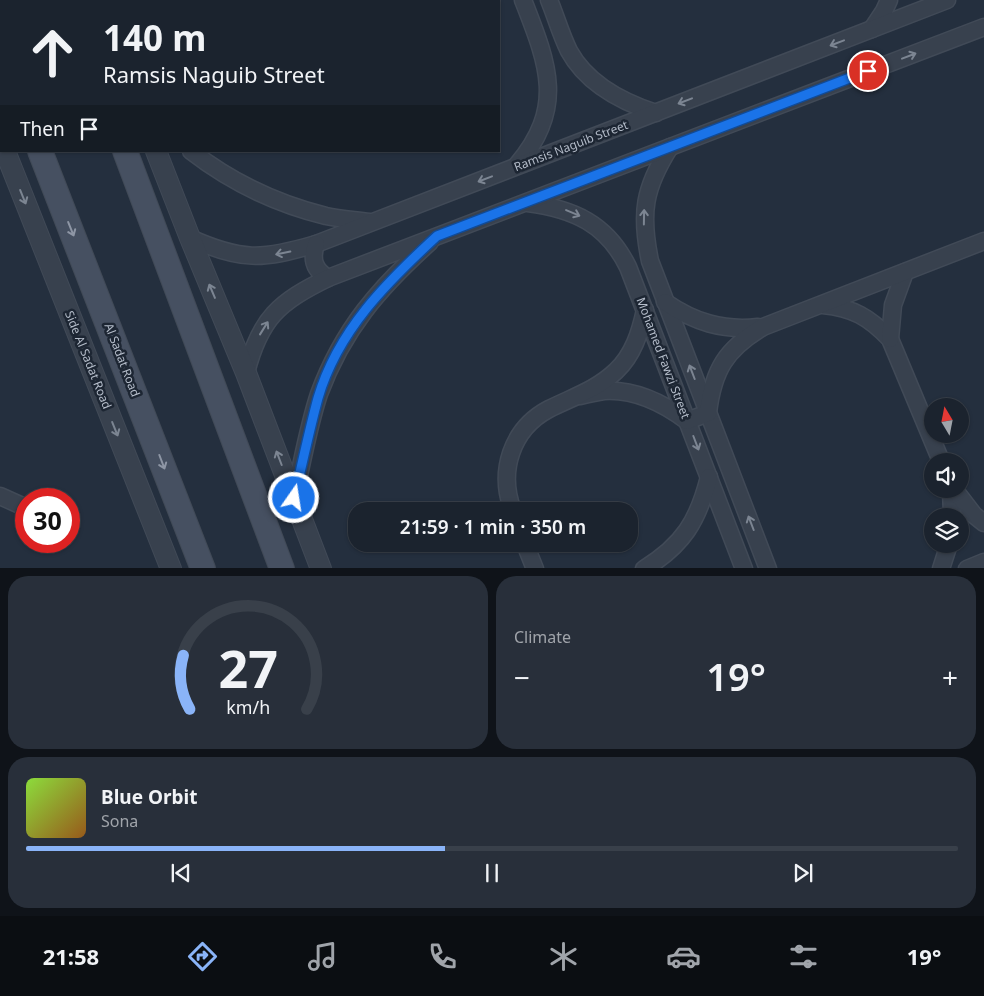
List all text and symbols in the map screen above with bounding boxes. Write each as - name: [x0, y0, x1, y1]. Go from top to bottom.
- text: 140 m: [103, 14, 206, 61]
- icon: ahead: [20, 20, 85, 85]
- one-way arrow: [830, 39, 845, 48]
- pin: [847, 50, 889, 92]
- one-way arrow: [901, 51, 916, 60]
- icon: arrive: [854, 57, 882, 85]
- text: Ramsis Naguib Street: [103, 59, 325, 89]
- one-way arrow: [678, 97, 693, 107]
- icon: arrive: [75, 115, 103, 143]
- text: Then: [20, 116, 65, 142]
- street label: Ramsis Naguib Street: [511, 116, 631, 175]
- one-way arrow: [477, 175, 493, 184]
- one-way arrow: [19, 188, 28, 204]
- one-way arrow: [565, 209, 580, 219]
- one-way arrow: [640, 210, 649, 226]
- one-way arrow: [67, 221, 76, 236]
- one-way arrow: [275, 249, 291, 258]
- one-way arrow: [206, 284, 216, 299]
- street label: Mohamed Fawzi Street: [632, 295, 695, 421]
- street label: Side Al Sadat Road: [61, 308, 116, 411]
- street label: Al Sadat Road: [101, 321, 144, 399]
- one-way arrow: [258, 321, 269, 335]
- one-way arrow: [687, 364, 696, 380]
- north arrow: [924, 398, 969, 442]
- map controls: [924, 398, 969, 553]
- one-way arrow: [111, 421, 121, 436]
- one-way arrow: [692, 435, 701, 450]
- one-way arrow: [274, 451, 283, 466]
- button: sound: [924, 453, 969, 498]
- one-way arrow: [158, 454, 167, 469]
- position arrow: [267, 471, 319, 523]
- speed limit sign: 30: [15, 488, 80, 553]
- button: layers: [924, 508, 969, 553]
- text: 21:59 · 1 min · 350 m: [400, 514, 586, 540]
- one-way arrow: [746, 516, 755, 531]
- text: Climate: [514, 626, 571, 648]
- text: 27: [218, 632, 278, 703]
- text: 19°: [706, 650, 766, 702]
- text: −: [514, 658, 530, 696]
- text: +: [942, 658, 958, 696]
- text: km/h: [226, 695, 270, 719]
- text: Blue Orbit: [101, 784, 197, 810]
- text: Sona: [101, 810, 138, 832]
- icon: previous: [167, 859, 195, 887]
- icon: pause: [478, 859, 506, 887]
- icon: next: [789, 859, 817, 887]
- icon: directions: [185, 939, 220, 974]
- icon: music: [305, 939, 340, 974]
- icon: phone: [425, 939, 460, 974]
- icon: climate: [546, 939, 581, 974]
- icon: car: [666, 939, 701, 974]
- icon: filters: [786, 939, 821, 974]
- text: 21:58: [43, 941, 99, 971]
- text: 19°: [907, 941, 941, 971]

